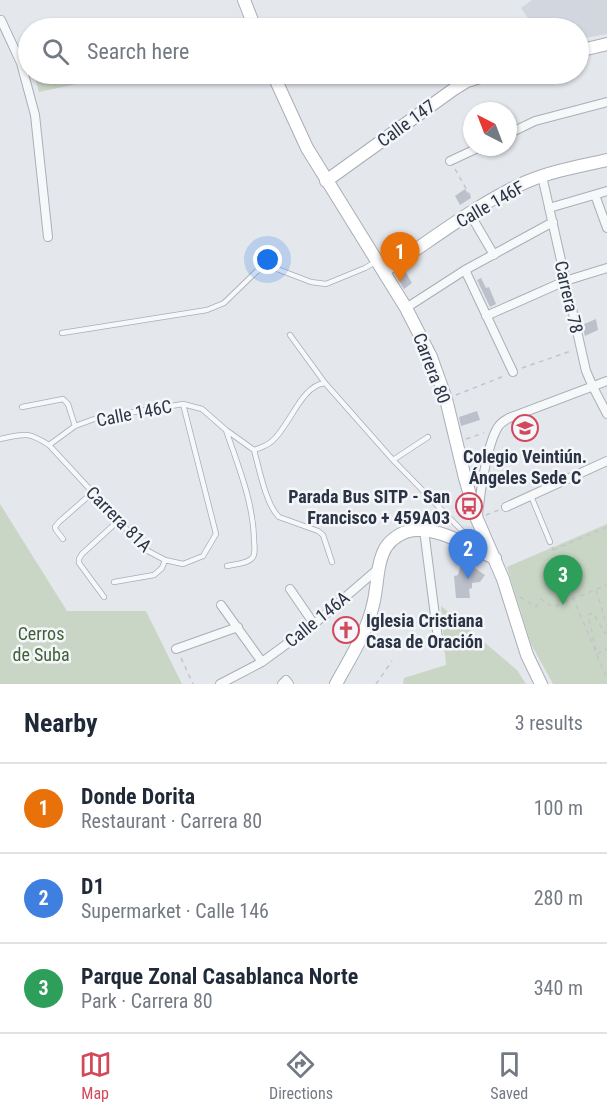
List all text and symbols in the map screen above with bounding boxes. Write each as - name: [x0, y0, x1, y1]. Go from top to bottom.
- search box: [18, 18, 589, 84]
- icon: search: [39, 35, 72, 68]
- text: Search here: [87, 39, 189, 64]
- street label: Calle 147: [373, 95, 439, 151]
- north arrow: [463, 102, 517, 156]
- street label: Calle 146F: [452, 176, 528, 232]
- pin: 1: [380, 232, 420, 282]
- your location: [253, 245, 282, 274]
- street label: Carrera 78: [550, 259, 588, 335]
- street label: Carrera 80: [409, 330, 455, 406]
- street label: Calle 146C: [94, 395, 174, 431]
- school or university icon: Colegio Veintiún. Ángeles Sede C: [510, 413, 540, 443]
- place label: Colegio Veintiún. Ángeles Sede C: [463, 446, 587, 488]
- street label: Carrera 81A: [82, 482, 157, 557]
- place label: Parada Bus SITP - San Francisco + 459A03: [288, 486, 450, 528]
- bus stop icon: Parada Bus SITP - San Francisco + 459A03: [454, 491, 484, 521]
- pin: 2: [448, 530, 488, 579]
- pin: 3: [544, 556, 582, 605]
- street label: Calle 146A: [281, 586, 354, 651]
- place label: Iglesia Cristiana Casa de Oración: [366, 610, 483, 652]
- church icon: Iglesia Cristiana Casa de Oración: [331, 615, 361, 645]
- park label: Cerros de Suba: [12, 623, 70, 665]
- text: Nearby: [24, 708, 98, 738]
- text: 3 results: [515, 711, 583, 735]
- text: Donde Dorita: [81, 784, 195, 809]
- text: 1: [38, 796, 49, 820]
- text: 100 m: [534, 796, 583, 820]
- text: Restaurant · Carrera 80: [81, 809, 262, 833]
- text: D1: [81, 874, 105, 899]
- text: 2: [38, 886, 49, 910]
- text: 280 m: [534, 886, 583, 910]
- text: Supermarket · Calle 146: [81, 899, 269, 923]
- text: Parque Zonal Casablanca Norte: [81, 964, 358, 989]
- text: 3: [38, 976, 49, 1000]
- text: 340 m: [534, 976, 583, 1000]
- text: Park · Carrera 80: [81, 989, 213, 1013]
- tab: Map: [79, 1048, 112, 1103]
- tab: Directions: [269, 1048, 333, 1103]
- tab: Saved: [490, 1048, 528, 1103]

